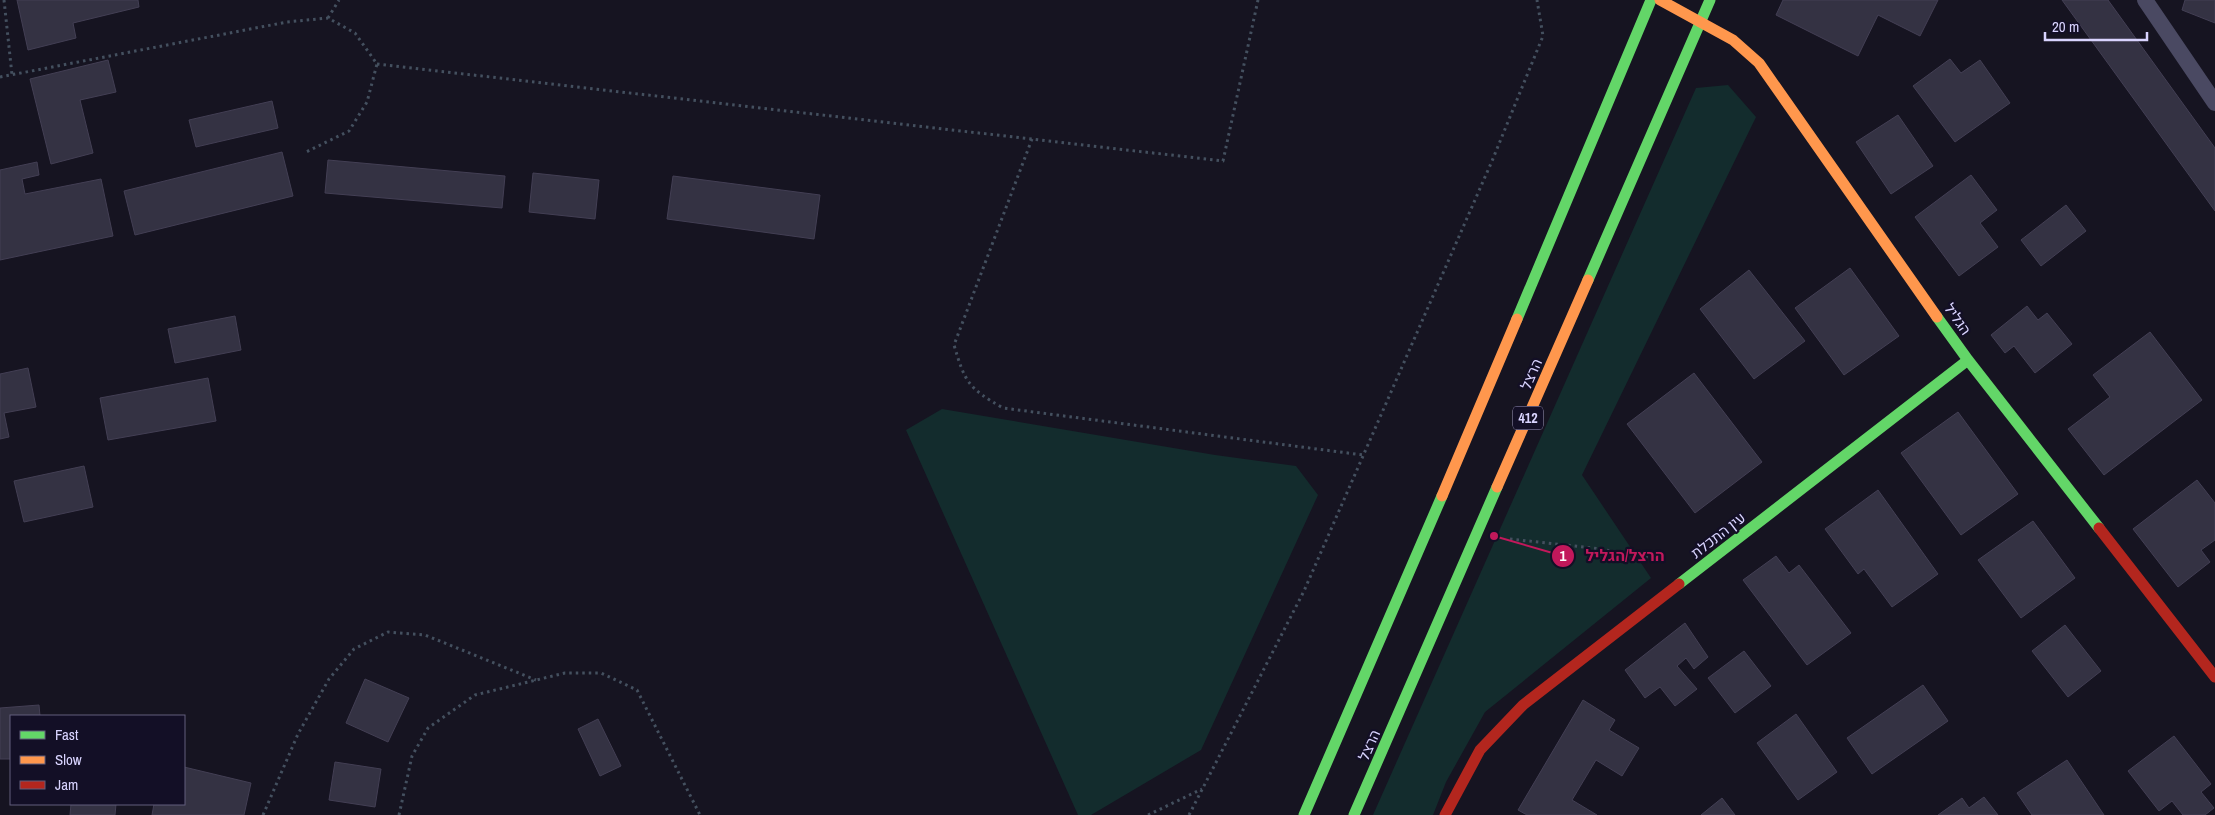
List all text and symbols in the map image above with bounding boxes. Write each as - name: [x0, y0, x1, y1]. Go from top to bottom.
- scale bar: [2045, 10, 2148, 42]
- text: 20 m: [2052, 16, 2079, 37]
- street label: הגליל: [1939, 299, 1977, 339]
- street label: הרצל: [1515, 355, 1547, 393]
- road number: 412: [1513, 406, 1543, 429]
- street label: עין התכלת: [1686, 507, 1750, 563]
- callout: הרצל/הגליל: [1550, 540, 1674, 571]
- text: הרצל/הגליל: [1585, 544, 1665, 566]
- text: 1: [1560, 545, 1567, 566]
- legend: [10, 715, 185, 805]
- text: Fast: [55, 724, 79, 745]
- street label: הרצל: [1353, 726, 1385, 764]
- text: Slow: [55, 749, 82, 770]
- text: Jam: [55, 774, 78, 795]

